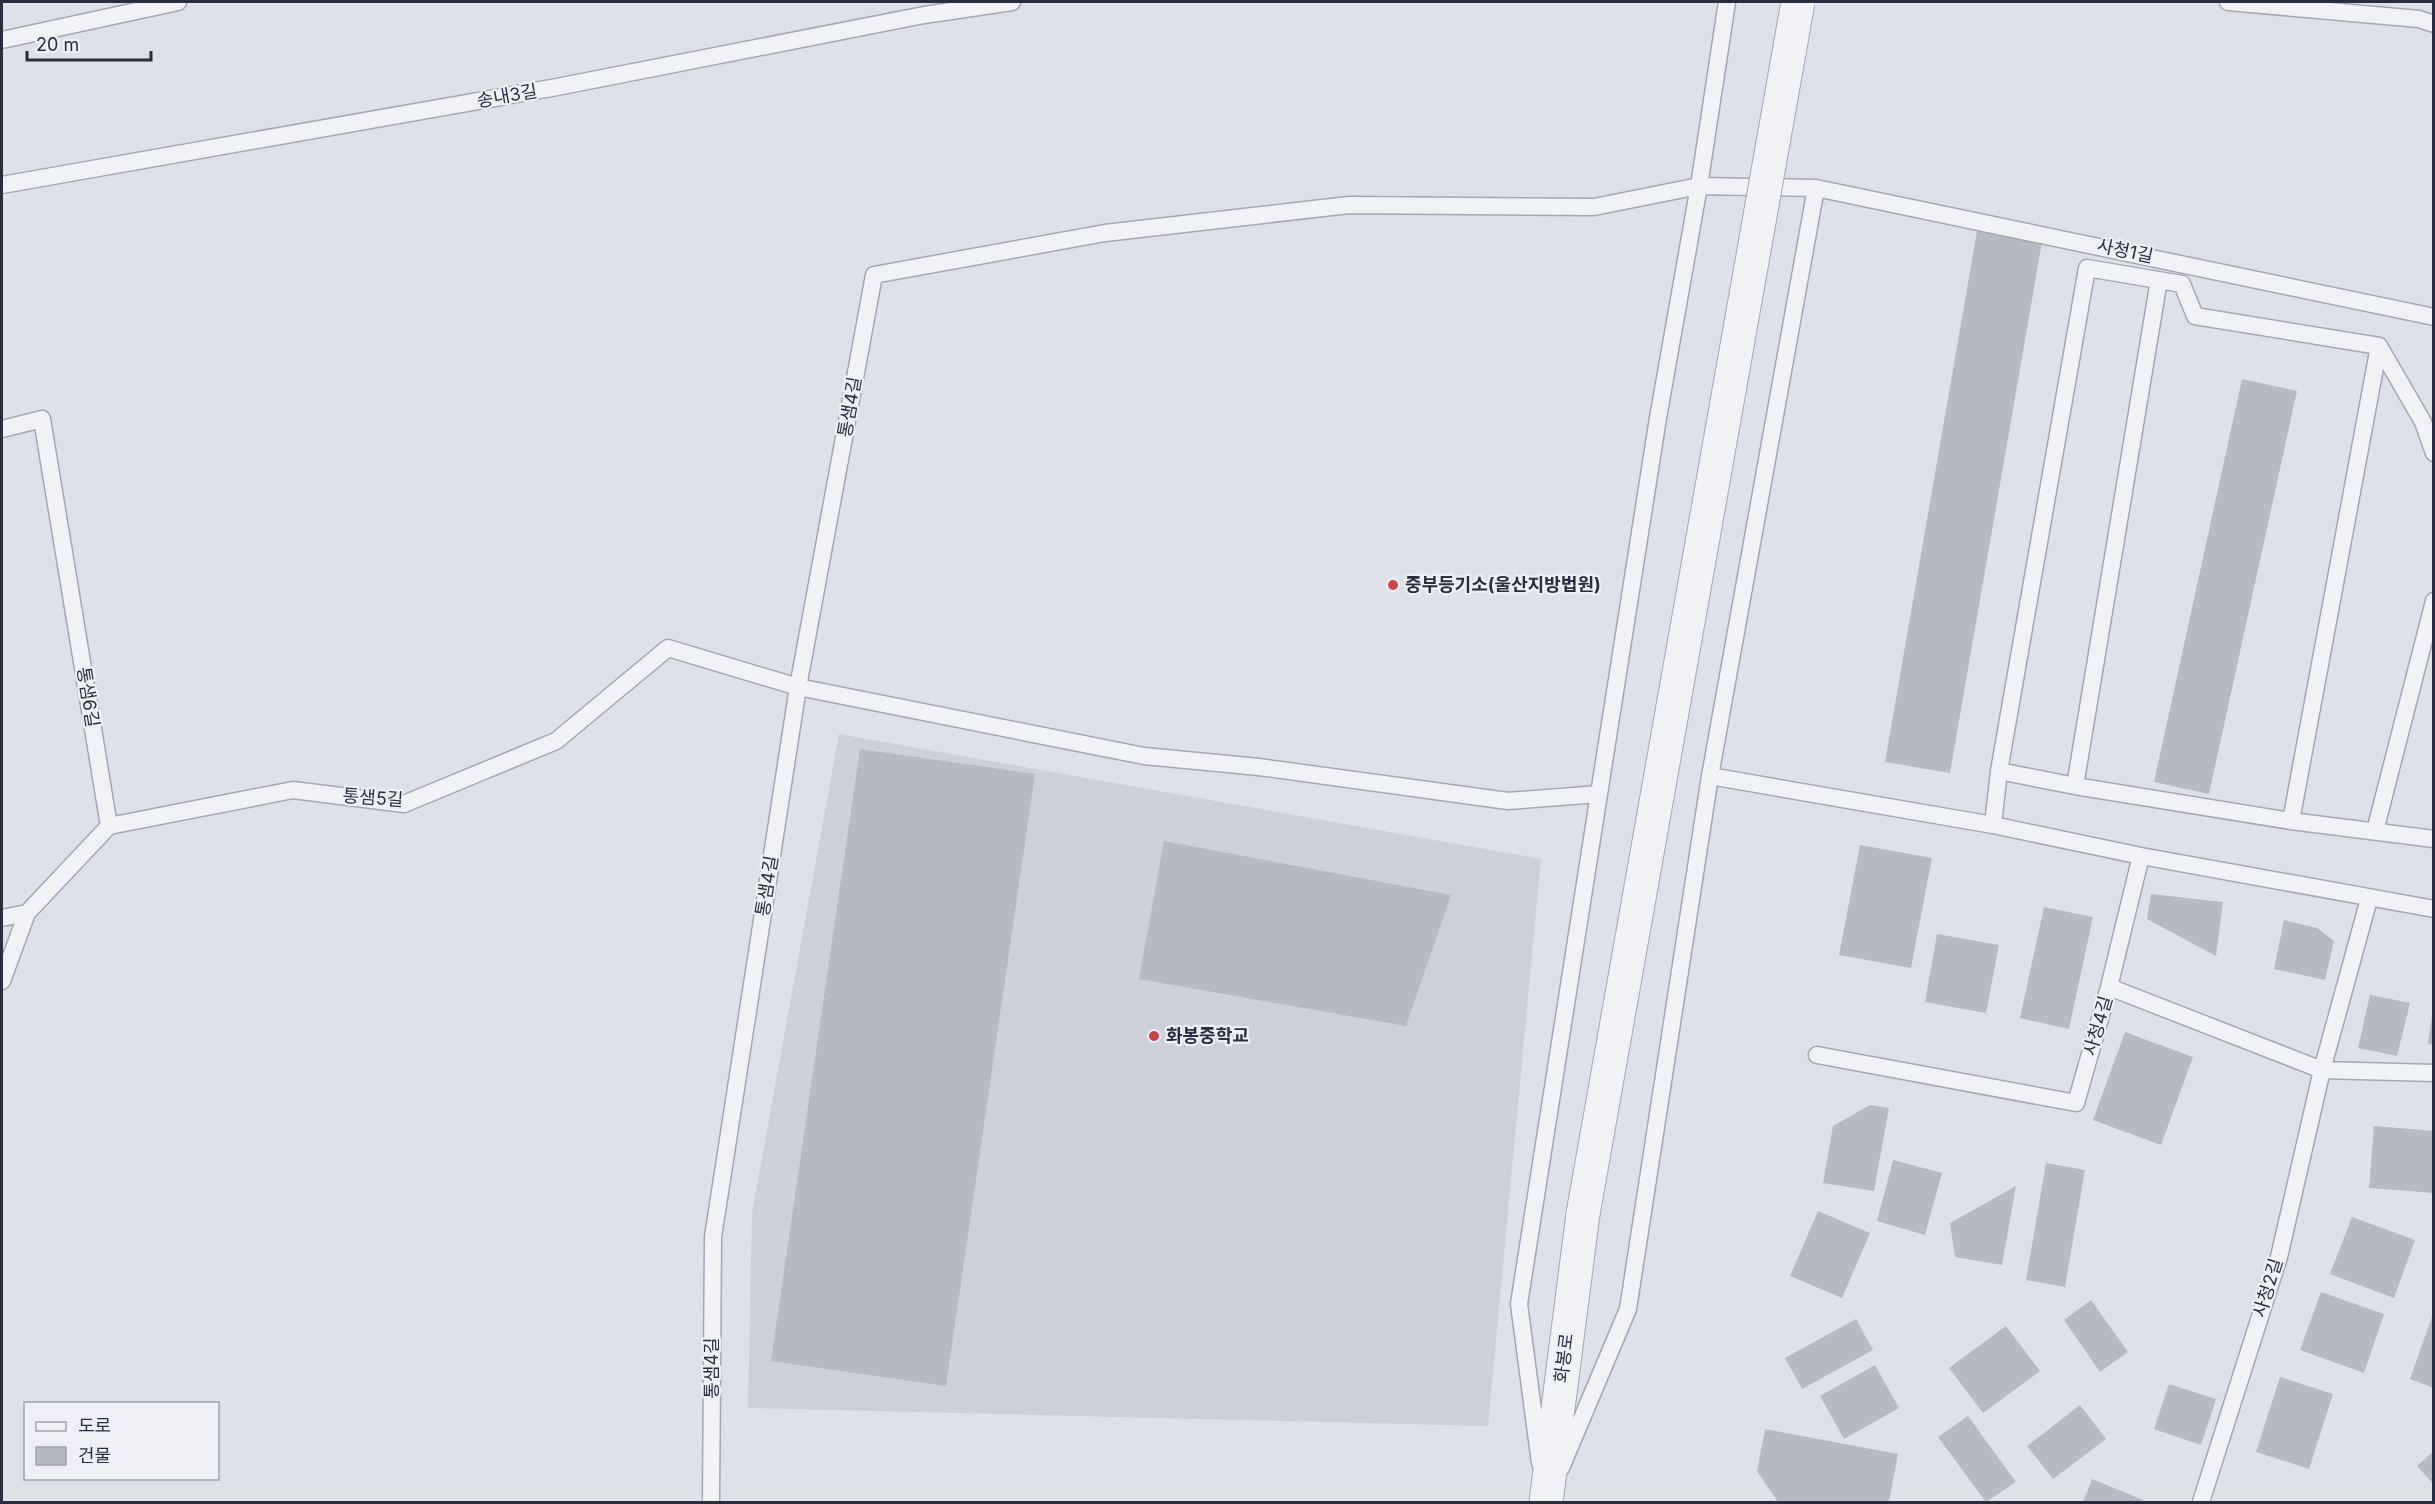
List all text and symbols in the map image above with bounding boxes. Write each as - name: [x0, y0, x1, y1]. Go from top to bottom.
- scale bar: [27, 24, 152, 62]
- text: 20 m: [36, 34, 79, 55]
- street label: 송내3길: [475, 80, 539, 111]
- street label: 사청1길: [2095, 234, 2155, 267]
- street label: 통샘4길: [834, 375, 865, 439]
- place label: 중부등기소(울산지방법원): [1405, 574, 1601, 595]
- marker: 중부등기소(울산지방법원): [1386, 578, 1400, 592]
- street label: 통샘6길: [73, 665, 104, 729]
- street label: 통샘5길: [342, 785, 404, 810]
- street label: 통샘4길: [751, 854, 782, 918]
- street label: 사청4길: [2079, 993, 2116, 1058]
- place label: 화봉중학교: [1166, 1025, 1249, 1046]
- marker: 화봉중학교: [1147, 1029, 1161, 1043]
- street label: 사청2길: [2249, 1256, 2286, 1320]
- street label: 화봉로: [1550, 1332, 1577, 1384]
- street label: 통샘4길: [701, 1337, 722, 1399]
- legend: [24, 1402, 219, 1480]
- text: 도로: [78, 1415, 111, 1436]
- text: 건물: [78, 1445, 111, 1466]

